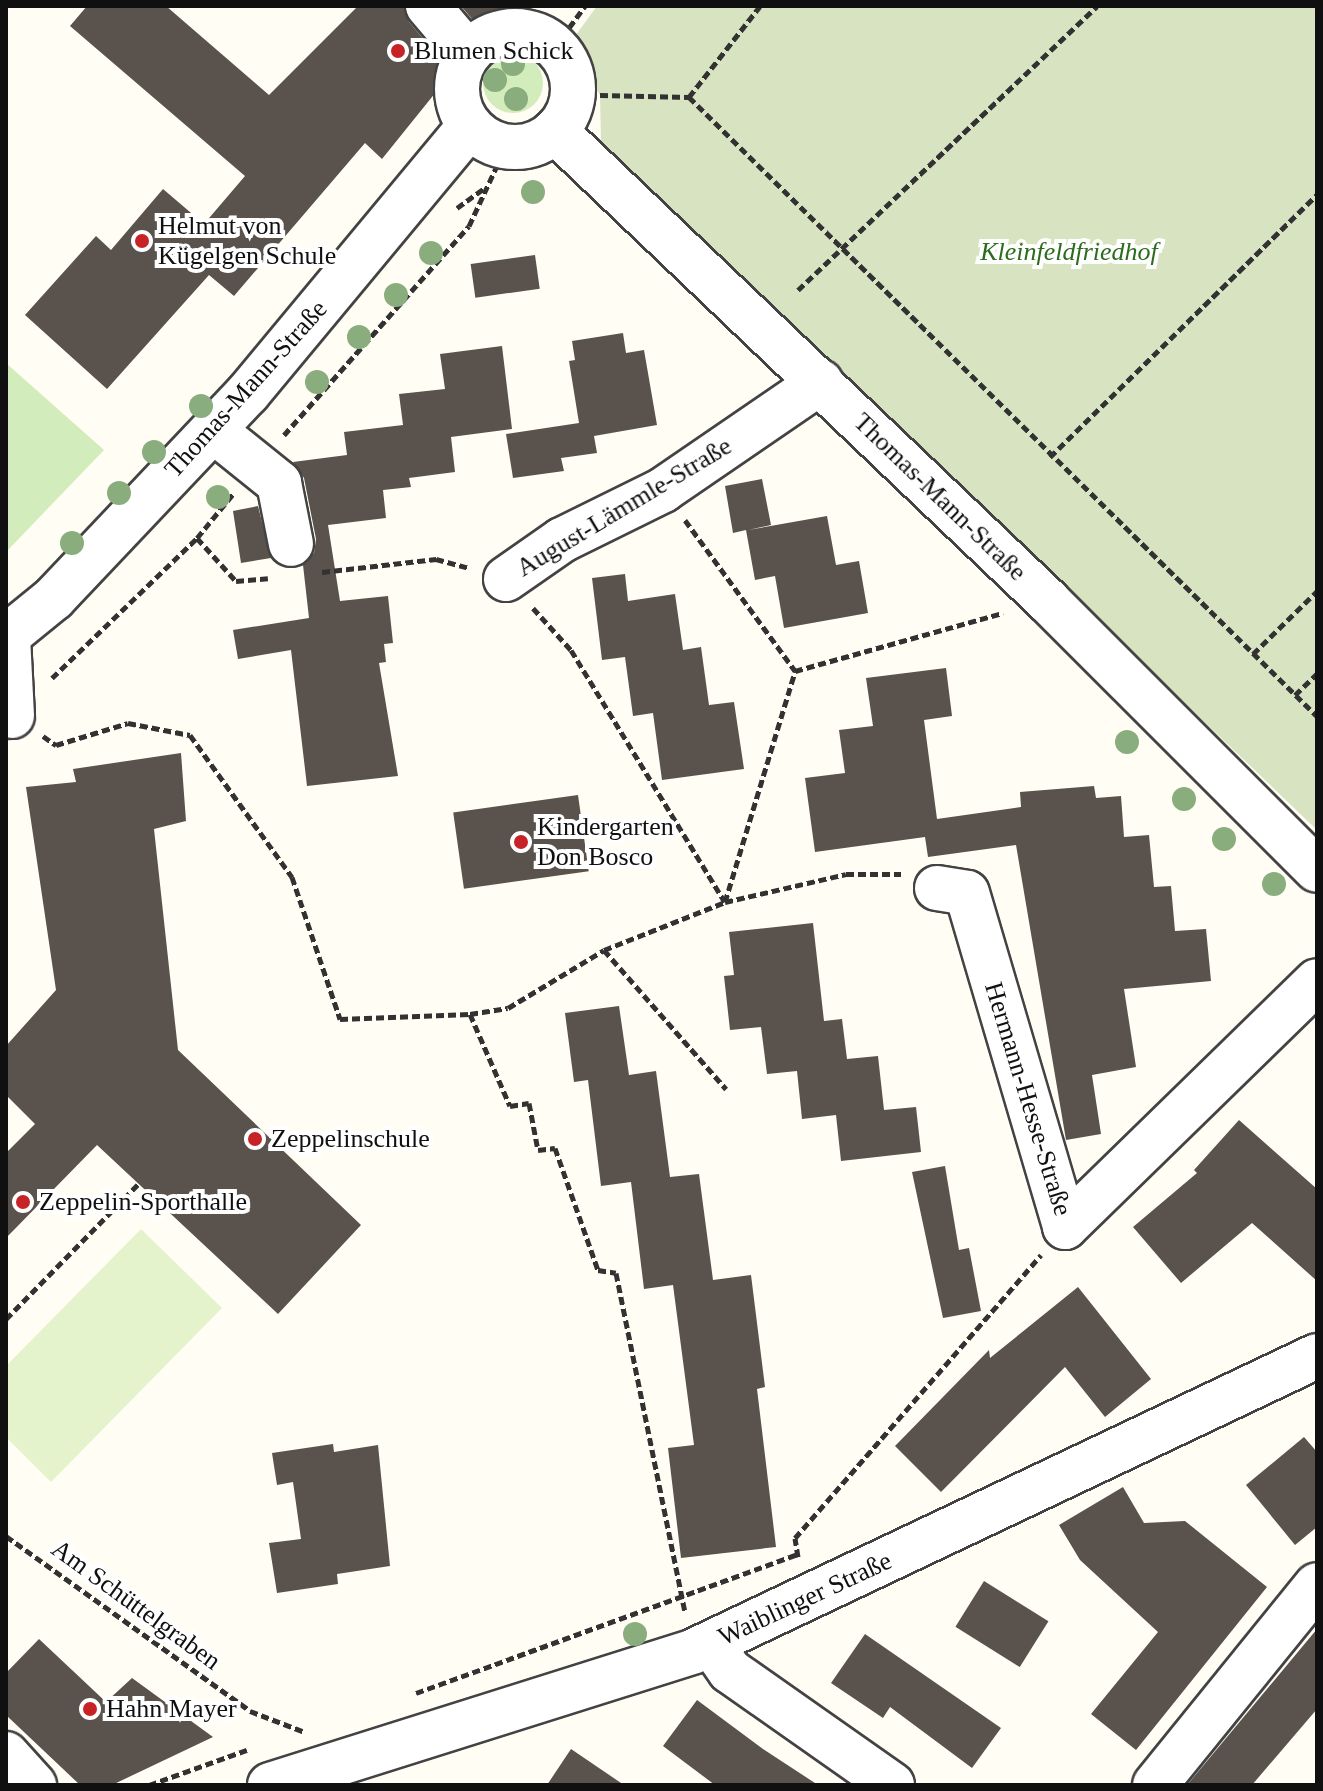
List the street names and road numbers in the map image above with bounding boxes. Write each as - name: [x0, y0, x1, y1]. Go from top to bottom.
- street label: Thomas-Mann-Straße: [158, 294, 334, 484]
- street label: Thomas-Mann-Straße: [847, 407, 1033, 587]
- street label: August-Lämmle-Straße: [511, 430, 737, 584]
- street label: Hermann-Hesse-Straße: [978, 978, 1078, 1220]
- street label: Am Schüttelgraben: [45, 1533, 227, 1677]
- street label: Waiblinger Straße: [713, 1545, 897, 1653]

